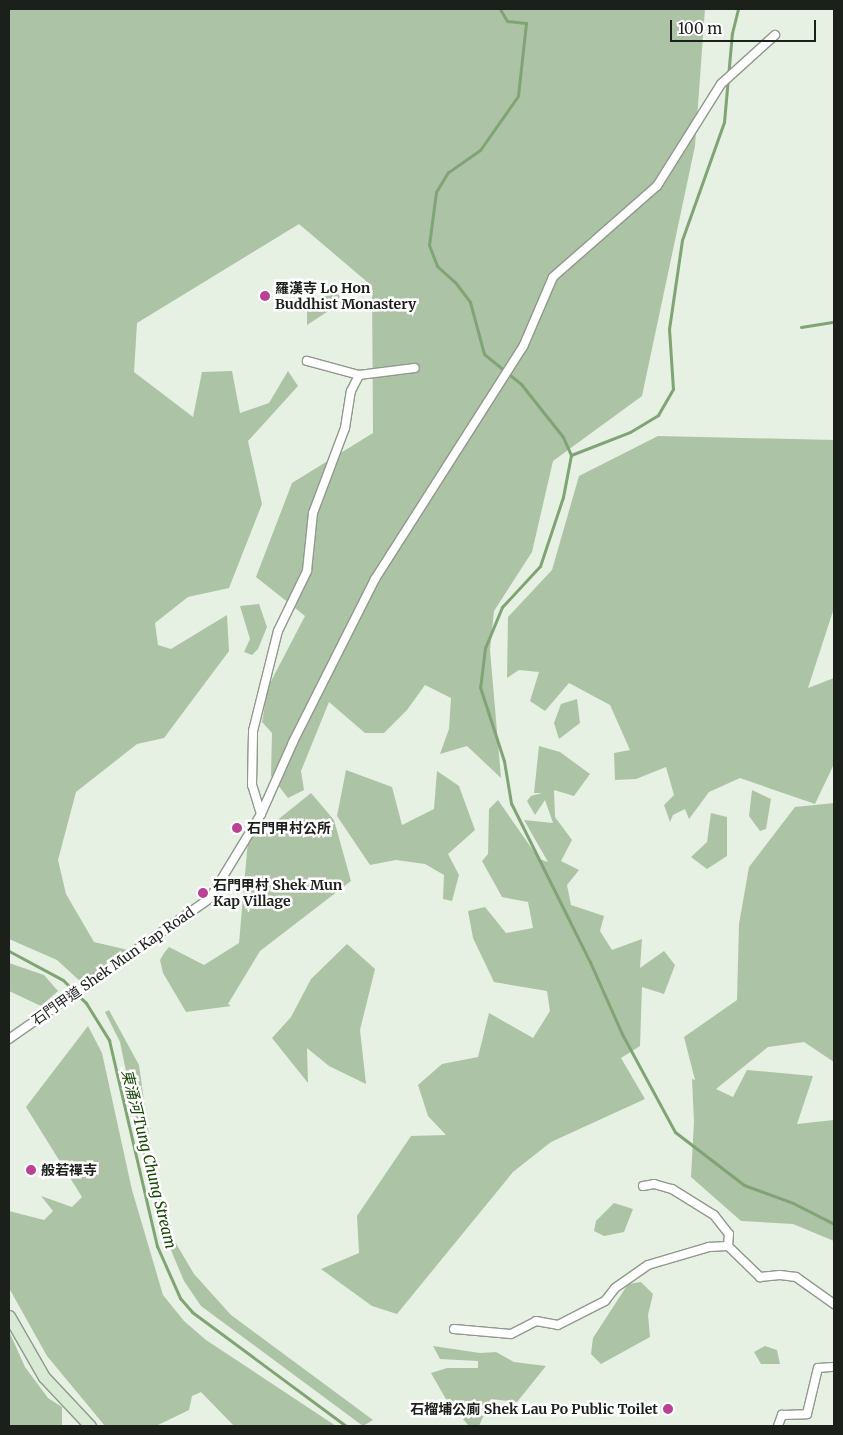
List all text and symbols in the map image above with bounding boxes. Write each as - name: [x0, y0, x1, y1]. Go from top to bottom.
- scale bar: [673, 10, 819, 42]
- text: 100 m: [678, 19, 722, 38]
- place label: 羅漢寺 Lo Hon Buddhist Monastery: [275, 280, 416, 312]
- marker: 羅漢寺 Lo Hon Buddhist Monastery: [259, 290, 271, 302]
- place label: 石門甲村公所: [247, 820, 331, 836]
- marker: 石門甲村公所: [231, 822, 243, 834]
- place label: 石門甲村 Shek Mun Kap Village: [213, 877, 342, 910]
- marker: 石門甲村 Shek Mun Kap Village: [197, 887, 209, 899]
- street label: 石門甲道 Shek Mun Kap Road: [29, 903, 197, 1029]
- water label: 東涌河 Tung Chung Stream: [118, 1068, 180, 1250]
- place label: 般若禪寺: [41, 1162, 97, 1178]
- marker: 般若禪寺: [25, 1164, 37, 1176]
- place label: 石榴埔公廁 Shek Lau Po Public Toilet: [410, 1401, 658, 1417]
- marker: 石榴埔公廁 Shek Lau Po Public Toilet: [662, 1403, 674, 1415]

